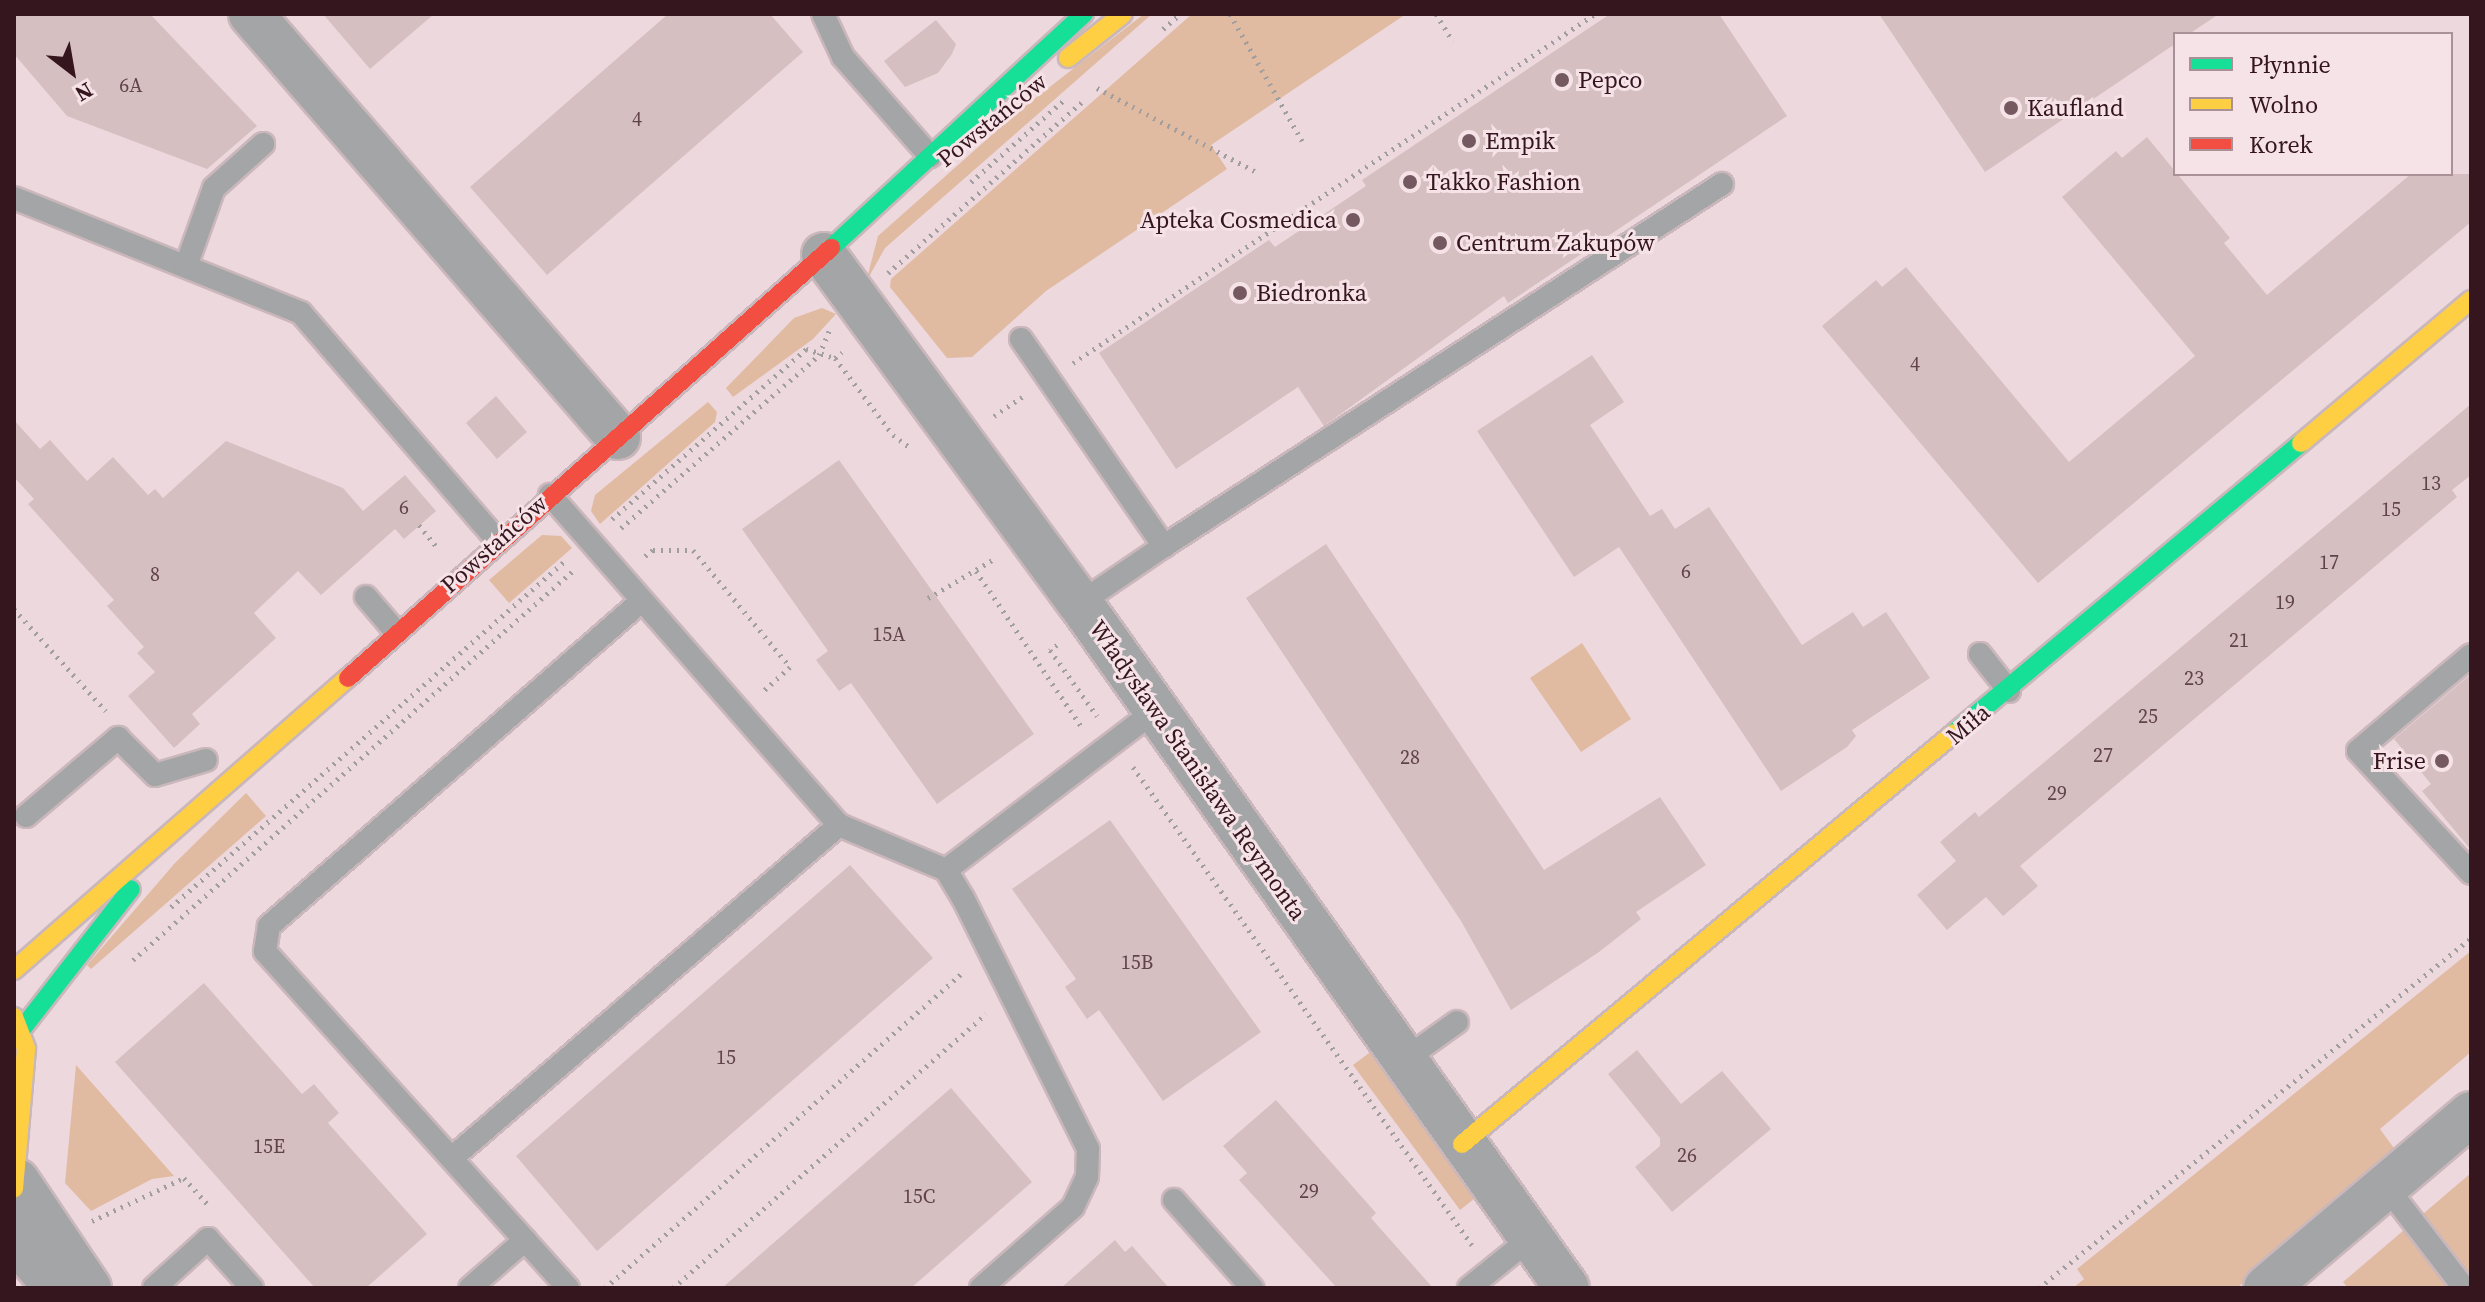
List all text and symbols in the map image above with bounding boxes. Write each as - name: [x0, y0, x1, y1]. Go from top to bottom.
- north arrow: [32, 32, 112, 112]
- legend: [2173, 32, 2453, 176]
- text: Płynnie: [2249, 48, 2331, 81]
- place label: Pepco: [1578, 66, 1643, 94]
- street label: Powstańców: [931, 67, 1053, 173]
- marker: Pepco: [1553, 71, 1571, 89]
- house number: 6A: [119, 73, 143, 97]
- text: N: [70, 76, 99, 110]
- text: Wolno: [2249, 88, 2318, 121]
- place label: Kaufland: [2027, 94, 2124, 122]
- marker: Kaufland: [2002, 99, 2020, 117]
- house number: 4: [632, 107, 642, 131]
- place label: Empik: [1485, 127, 1555, 155]
- text: Korek: [2249, 128, 2313, 161]
- marker: Empik: [1460, 132, 1478, 150]
- place label: Takko Fashion: [1426, 168, 1581, 196]
- marker: Takko Fashion: [1401, 173, 1419, 191]
- place label: Apteka Cosmedica: [1140, 206, 1337, 234]
- marker: Apteka Cosmedica: [1344, 211, 1362, 229]
- place label: Centrum Zakupów: [1456, 229, 1655, 257]
- marker: Centrum Zakupów: [1431, 234, 1449, 252]
- place label: Biedronka: [1256, 279, 1367, 307]
- marker: Biedronka: [1231, 284, 1249, 302]
- house number: 4: [1910, 352, 1920, 376]
- house number: 13: [2421, 471, 2441, 495]
- street label: Powstańców: [435, 489, 553, 599]
- house number: 6: [399, 495, 409, 519]
- house number: 15: [2381, 497, 2401, 521]
- house number: 17: [2319, 550, 2339, 574]
- house number: 6: [1681, 559, 1691, 583]
- house number: 8: [150, 562, 160, 586]
- house number: 19: [2275, 590, 2295, 614]
- street label: Władysława Stanisława Reymonta: [1083, 615, 1313, 925]
- house number: 15A: [872, 622, 906, 646]
- house number: 21: [2229, 628, 2249, 652]
- house number: 23: [2184, 666, 2204, 690]
- street label: Miła: [1940, 698, 1996, 750]
- house number: 25: [2138, 704, 2158, 728]
- house number: 27: [2093, 743, 2113, 767]
- house number: 28: [1400, 745, 1420, 769]
- place label: Frise: [2373, 747, 2426, 775]
- marker: Frise: [2433, 752, 2451, 770]
- house number: 29: [2047, 781, 2067, 805]
- house number: 15B: [1121, 950, 1153, 974]
- house number: 15: [716, 1045, 736, 1069]
- house number: 15E: [253, 1134, 285, 1158]
- house number: 26: [1677, 1143, 1697, 1167]
- house number: 29: [1299, 1179, 1319, 1203]
- house number: 15C: [903, 1184, 935, 1208]

